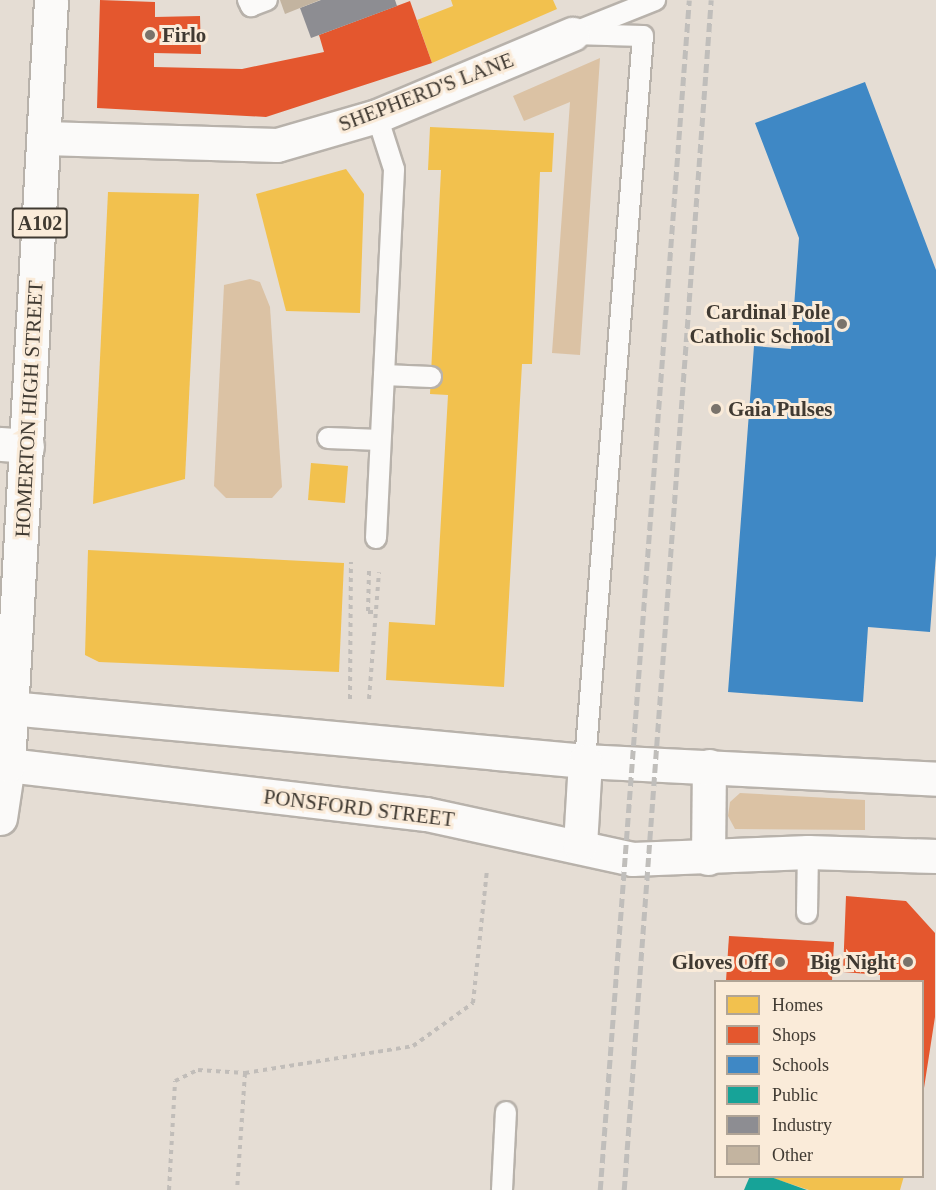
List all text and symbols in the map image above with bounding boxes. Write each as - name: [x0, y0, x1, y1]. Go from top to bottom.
- place label: Firlo: [162, 22, 206, 48]
- marker: Firlo: [143, 28, 157, 42]
- street label: SHEPHERD'S LANE: [335, 47, 517, 137]
- road number: A102: [12, 206, 68, 240]
- street label: HOMERTON HIGH STREET: [10, 280, 48, 538]
- place label: Cardinal Pole Catholic School: [689, 299, 830, 349]
- marker: Cardinal Pole Catholic School: [835, 317, 849, 331]
- place label: Gaia Pulses: [728, 396, 832, 422]
- marker: Gaia Pulses: [709, 402, 723, 416]
- street label: PONSFORD STREET: [262, 784, 456, 832]
- place label: Gloves Off: [672, 949, 768, 975]
- place label: Big Night: [810, 949, 896, 975]
- marker: Gloves Off: [773, 955, 787, 969]
- marker: Big Night: [901, 955, 915, 969]
- legend: [714, 980, 924, 1178]
- text: Homes: [772, 995, 823, 1015]
- text: Shops: [772, 1025, 816, 1045]
- text: Schools: [772, 1055, 829, 1075]
- text: Public: [772, 1085, 818, 1105]
- text: Industry: [772, 1115, 832, 1135]
- text: Other: [772, 1145, 813, 1165]

